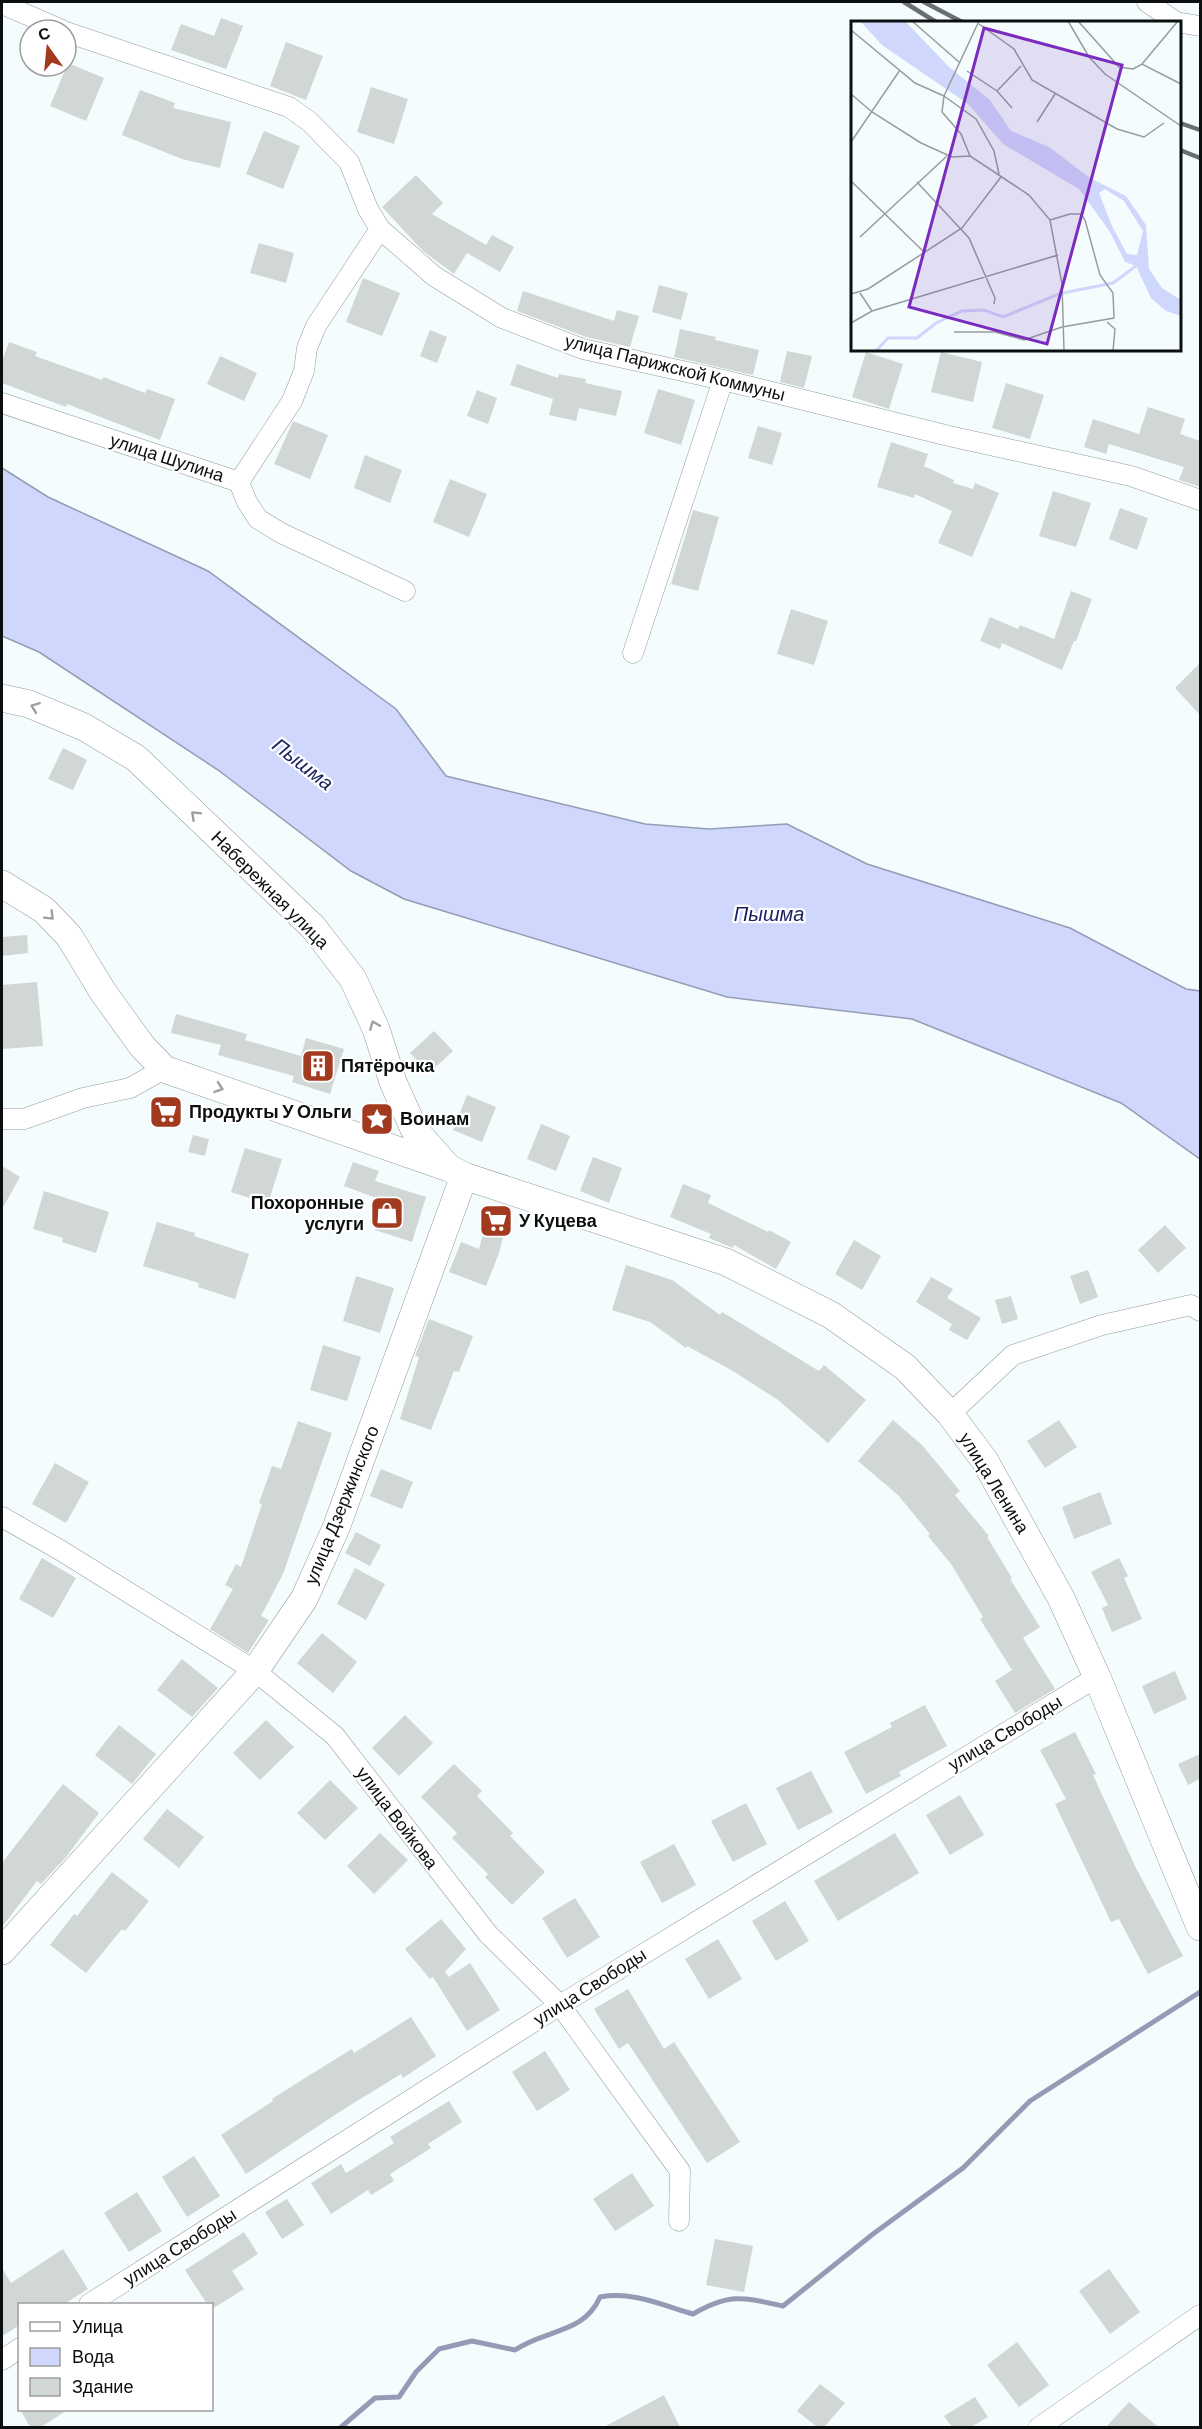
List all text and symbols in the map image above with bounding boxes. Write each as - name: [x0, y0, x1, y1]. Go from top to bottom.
- north arrow: [18, 18, 78, 78]
- inset map: [851, 21, 1181, 351]
- text: С: [36, 22, 52, 44]
- street label: улица Парижской Коммуны: [563, 329, 788, 405]
- street label: улица Шулина: [107, 428, 228, 486]
- one-way arrow: [30, 702, 41, 715]
- water label: Пышма: [268, 732, 339, 794]
- one-way arrow: [191, 812, 202, 823]
- street label: Набережная улица: [207, 826, 335, 954]
- water label: Пышма: [734, 901, 804, 925]
- one-way arrow: [42, 909, 53, 920]
- one-way arrow: [369, 1020, 381, 1031]
- building icon: Пятёрочка: [300, 1048, 336, 1084]
- place label: Пятёрочка: [341, 1054, 435, 1076]
- one-way arrow: [213, 1080, 224, 1093]
- supermarket icon: Продукты У Ольги: [148, 1094, 184, 1130]
- place label: Продукты У Ольги: [189, 1100, 352, 1122]
- place icon: Воинам: [359, 1101, 395, 1137]
- place label: Воинам: [400, 1107, 469, 1129]
- place label: Похоронные услуги: [251, 1191, 364, 1234]
- shop icon: Похоронные услуги: [369, 1195, 405, 1231]
- supermarket icon: У Куцева: [478, 1203, 514, 1239]
- place label: У Куцева: [519, 1209, 598, 1231]
- street label: улица Дзержинского: [299, 1422, 383, 1587]
- street label: улица Ленина: [955, 1428, 1035, 1538]
- street label: улица Свободы: [944, 1690, 1065, 1775]
- street label: улица Войкова: [352, 1762, 444, 1874]
- street label: улица Свободы: [529, 1943, 650, 2030]
- street label: улица Свободы: [119, 2203, 240, 2290]
- legend: [18, 2303, 213, 2411]
- text: Улица: [72, 2315, 124, 2337]
- text: Вода: [72, 2345, 115, 2367]
- text: Здание: [72, 2375, 133, 2397]

